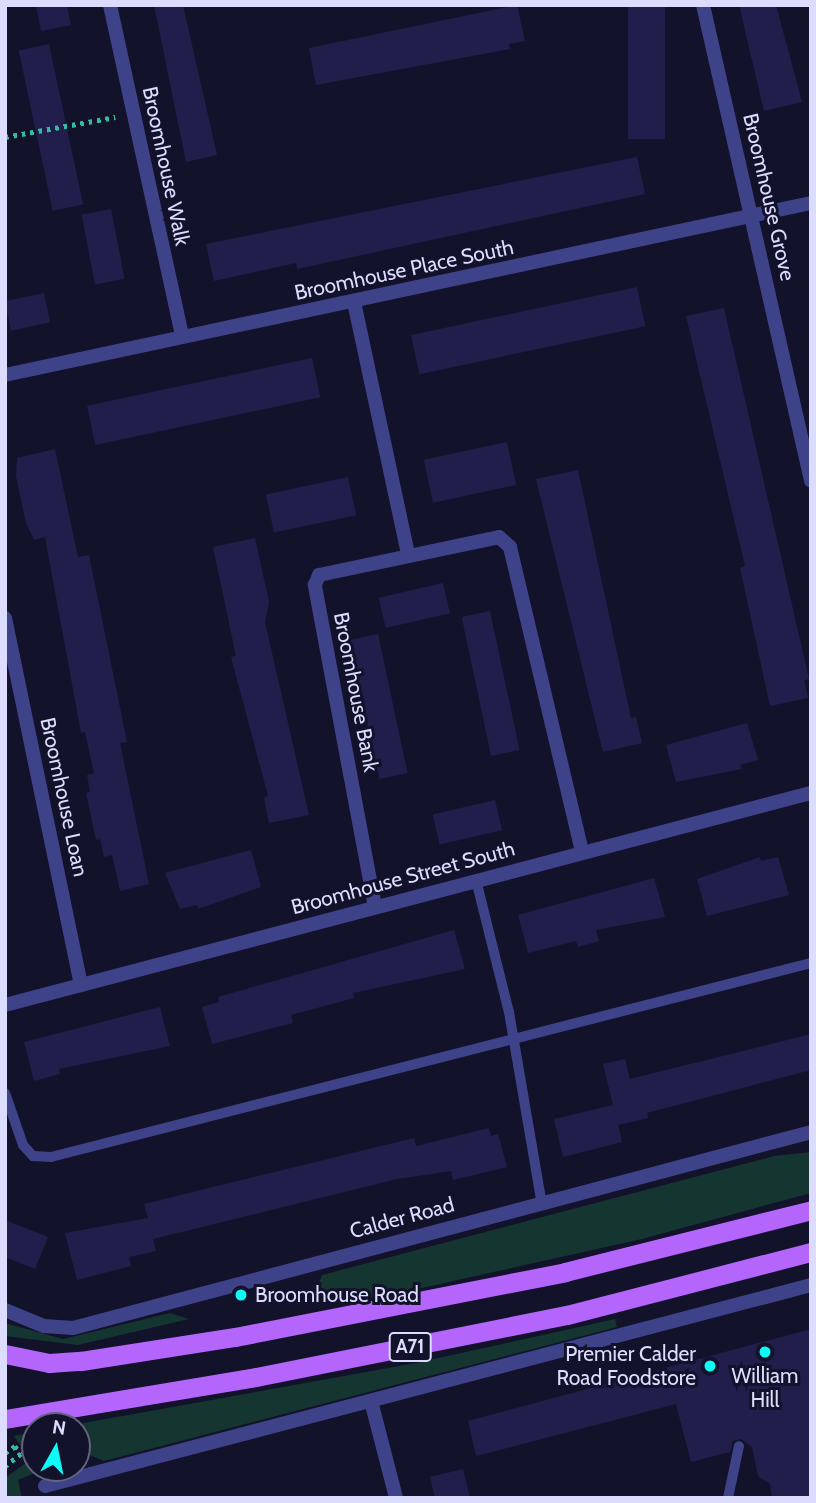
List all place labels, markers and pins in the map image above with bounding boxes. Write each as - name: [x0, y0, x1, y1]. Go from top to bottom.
- place label: Broomhouse Road: [255, 1282, 419, 1308]
- marker: Broomhouse Road: [233, 1287, 249, 1303]
- place label: Premier Calder Road Foodstore: [557, 1341, 696, 1391]
- marker: William Hill: [757, 1344, 773, 1360]
- marker: Premier Calder Road Foodstore: [702, 1358, 718, 1374]
- place label: William Hill: [731, 1363, 799, 1413]

